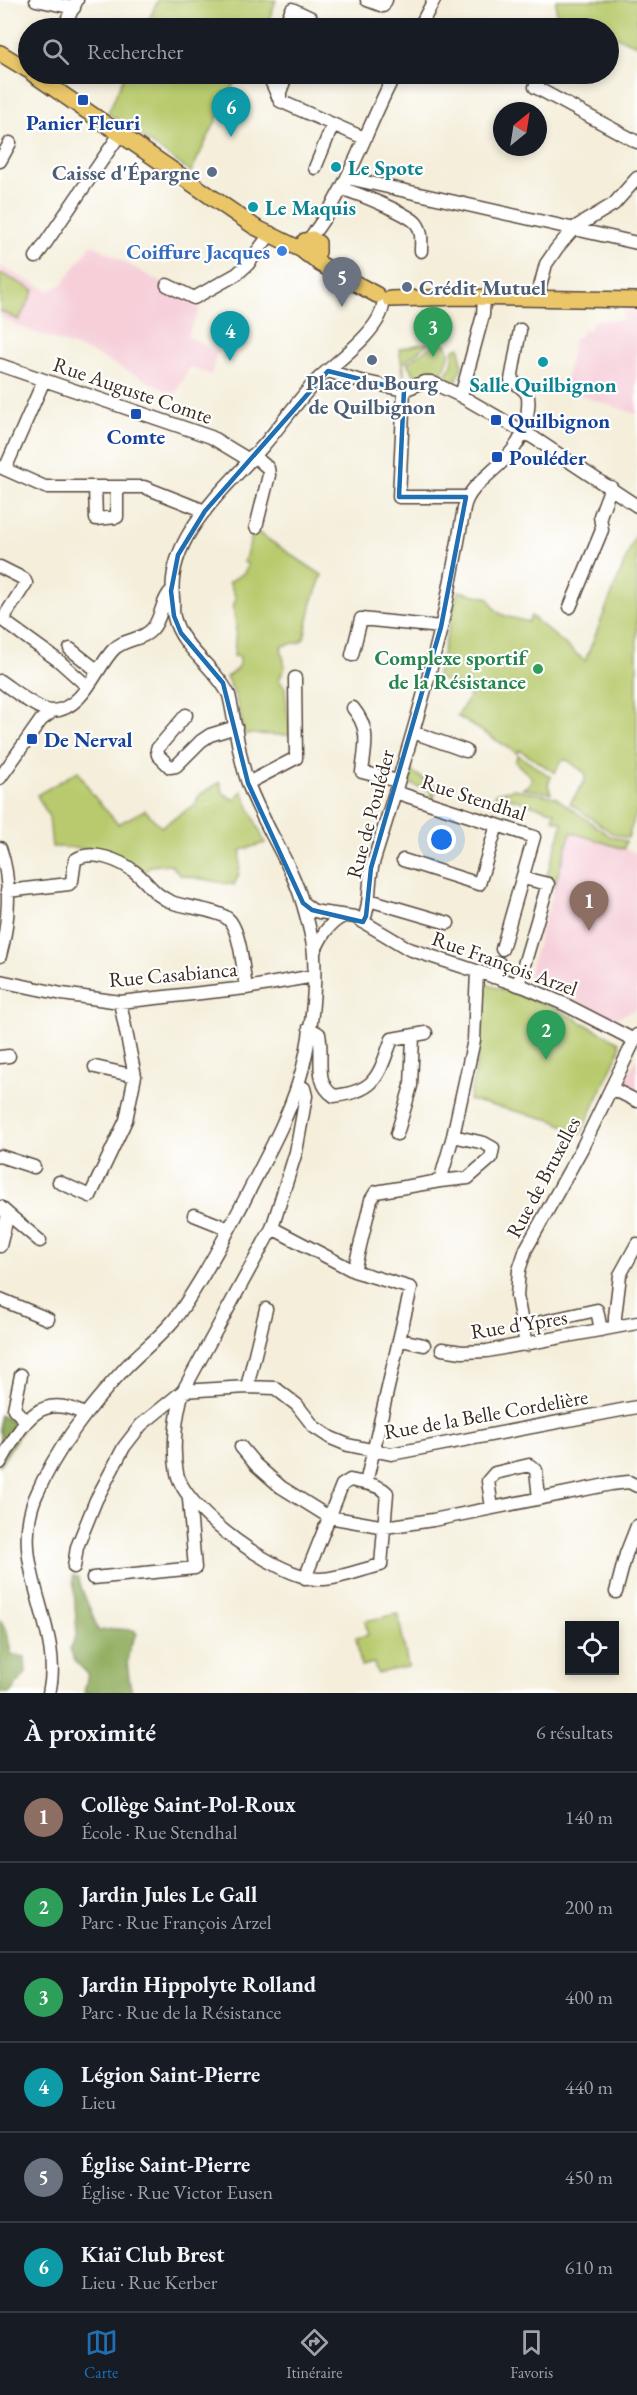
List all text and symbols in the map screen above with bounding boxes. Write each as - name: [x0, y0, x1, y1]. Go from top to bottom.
- search box: [18, 18, 619, 84]
- icon: search: [39, 35, 72, 68]
- text: Rechercher: [87, 37, 183, 66]
- pin: 6: [212, 88, 250, 137]
- marker: Panier Fleuri: [76, 93, 90, 107]
- north arrow: [493, 102, 547, 156]
- place label: Panier Fleuri: [26, 109, 140, 136]
- place label: Le Spote: [348, 154, 424, 181]
- place label: Caisse d'Épargne: [52, 159, 200, 186]
- marker: Le Spote: [329, 160, 343, 174]
- marker: Caisse d'Épargne: [205, 165, 219, 179]
- place label: Le Maquis: [265, 194, 356, 221]
- marker: Le Maquis: [246, 200, 260, 214]
- place label: Coiffure Jacques: [126, 238, 270, 265]
- marker: Coiffure Jacques: [275, 244, 289, 258]
- pin: 5: [322, 258, 362, 307]
- place label: Crédit Mutuel: [419, 274, 546, 301]
- marker: Crédit Mutuel: [400, 280, 414, 294]
- pin: 3: [414, 308, 452, 357]
- pin: 4: [210, 312, 250, 361]
- street label: Rue Auguste Comte: [50, 350, 216, 430]
- marker: Place du Bourg de Quilbignon: [365, 353, 379, 367]
- marker: Salle Quilbignon: [536, 355, 550, 369]
- place label: Place du Bourg de Quilbignon: [306, 369, 439, 420]
- place label: Salle Quilbignon: [469, 371, 617, 398]
- marker: Comte: [129, 407, 143, 421]
- place label: Quilbignon: [508, 407, 610, 434]
- marker: Quilbignon: [489, 413, 503, 427]
- place label: Comte: [107, 423, 166, 450]
- place label: Pouléder: [509, 444, 587, 471]
- marker: Pouléder: [490, 450, 504, 464]
- place label: Complexe sportif de la Résistance: [374, 644, 528, 695]
- marker: Complexe sportif de la Résistance: [531, 662, 545, 676]
- place label: De Nerval: [44, 726, 133, 753]
- marker: De Nerval: [25, 732, 39, 746]
- street label: Rue de Pouléder: [340, 747, 400, 881]
- street label: Rue Stendhal: [418, 767, 530, 827]
- your location: [427, 825, 456, 854]
- pin: 1: [570, 882, 608, 931]
- street label: Rue François Arzel: [428, 924, 582, 1002]
- street label: Rue Casabianca: [108, 955, 239, 993]
- pin: 2: [526, 1010, 566, 1060]
- street label: Rue de Bruxelles: [500, 1111, 586, 1242]
- street label: Rue d'Ypres: [469, 1303, 569, 1345]
- street label: Rue de la Belle Cordelière: [382, 1383, 590, 1445]
- map controls: [565, 1621, 619, 1675]
- button: locate: [565, 1621, 619, 1675]
- text: À proximité: [24, 1715, 156, 1749]
- text: 6 résultats: [536, 1719, 613, 1745]
- text: Collège Saint-Pol-Roux: [81, 1790, 296, 1819]
- text: 1: [38, 1804, 49, 1830]
- text: 140 m: [565, 1804, 613, 1830]
- text: École · Rue Stendhal: [81, 1819, 237, 1845]
- text: Jardin Jules Le Gall: [81, 1880, 257, 1909]
- text: 2: [38, 1894, 49, 1920]
- text: 200 m: [565, 1894, 613, 1920]
- text: Parc · Rue François Arzel: [81, 1909, 272, 1935]
- text: Jardin Hippolyte Rolland: [81, 1970, 316, 1999]
- text: 3: [38, 1984, 49, 2010]
- text: 400 m: [565, 1984, 613, 2010]
- text: Parc · Rue de la Résistance: [81, 1999, 281, 2025]
- text: Légion Saint-Pierre: [81, 2060, 260, 2089]
- text: 4: [38, 2074, 49, 2100]
- text: 440 m: [565, 2074, 613, 2100]
- text: Lieu: [81, 2089, 116, 2115]
- text: Église Saint-Pierre: [81, 2150, 250, 2179]
- text: 5: [38, 2164, 49, 2190]
- text: 450 m: [565, 2164, 613, 2190]
- text: Église · Rue Victor Eusen: [81, 2179, 273, 2205]
- text: Kiaï Club Brest: [81, 2240, 225, 2269]
- text: 6: [38, 2254, 49, 2280]
- text: 610 m: [565, 2254, 613, 2280]
- text: Lieu · Rue Kerber: [81, 2269, 217, 2295]
- tab: Carte: [84, 2326, 118, 2383]
- tab: Itinéraire: [286, 2326, 342, 2383]
- tab: Favoris: [510, 2326, 553, 2383]

